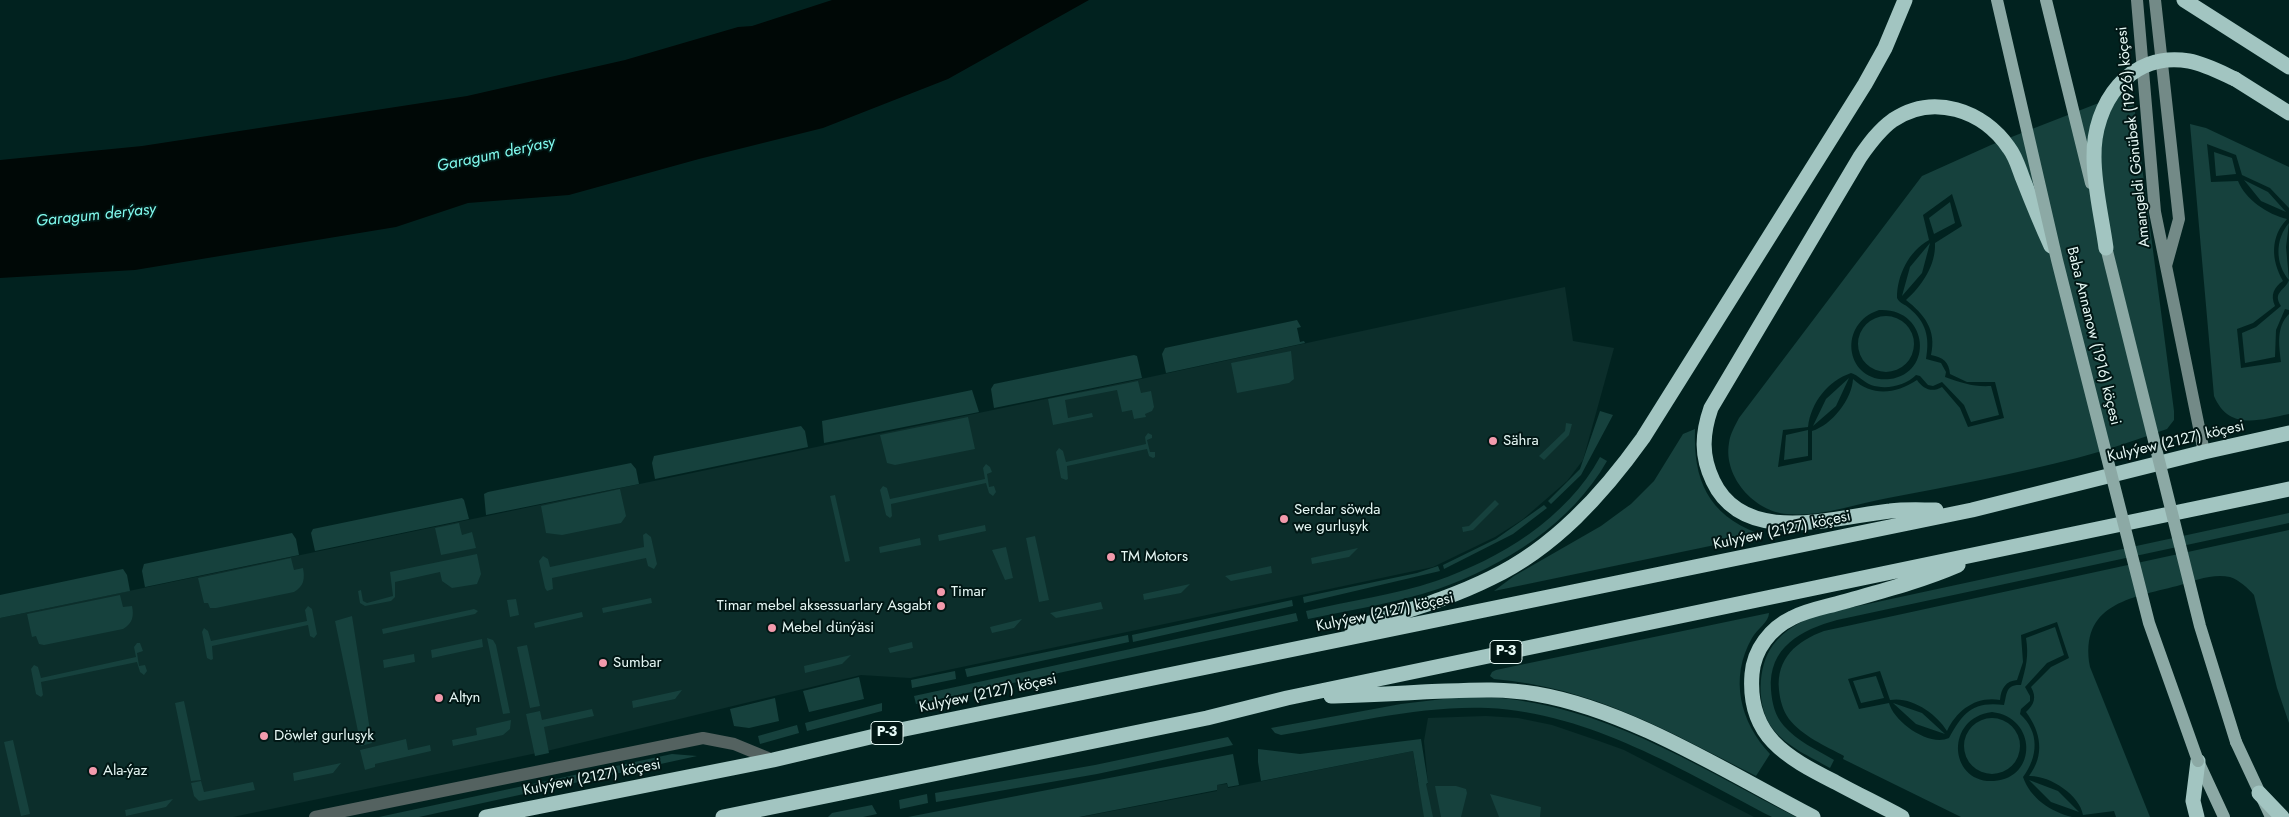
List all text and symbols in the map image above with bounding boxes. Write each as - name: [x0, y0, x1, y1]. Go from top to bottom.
- street label: Amangeldi Gönübek (1926) köçesi: [2113, 26, 2155, 248]
- water label: Garagum derýasy: [435, 133, 557, 177]
- water label: Garagum derýasy: [35, 200, 157, 232]
- street label: Baba Annanow (1916) köçesi: [2062, 245, 2124, 427]
- street label: Kulyýew (2127) köçesi: [2106, 417, 2246, 467]
- place label: Sähra: [1503, 432, 1539, 450]
- marker: Sähra: [1487, 435, 1499, 447]
- place label: Serdar söwda we gurluşyk: [1294, 501, 1380, 536]
- street label: Kulyýew (2127) köçesi: [1712, 508, 1852, 554]
- marker: Serdar söwda we gurluşyk: [1278, 513, 1290, 525]
- place label: TM Motors: [1121, 548, 1188, 566]
- marker: TM Motors: [1105, 551, 1117, 563]
- place label: Timar: [951, 583, 986, 601]
- marker: Timar: [935, 586, 947, 598]
- street label: Kulyýew (2127) köçesi: [1315, 590, 1455, 636]
- place label: Timar mebel aksessuarlary Asgabt: [717, 597, 931, 615]
- marker: Timar mebel aksessuarlary Asgabt: [935, 600, 947, 612]
- place label: Mebel dünýäsi: [782, 619, 874, 637]
- marker: Mebel dünýäsi: [766, 622, 778, 634]
- road number: P-3: [1490, 640, 1522, 664]
- place label: Sumbar: [613, 654, 662, 672]
- marker: Sumbar: [597, 657, 609, 669]
- street label: Kulyýew (2127) köçesi: [918, 671, 1058, 717]
- place label: Altyn: [449, 689, 480, 707]
- marker: Altyn: [433, 692, 445, 704]
- road number: P-3: [871, 721, 903, 744]
- place label: Döwlet gurluşyk: [274, 727, 374, 745]
- marker: Döwlet gurluşyk: [258, 730, 270, 742]
- street label: Kulyýew (2127) köçesi: [522, 756, 662, 800]
- place label: Ala-ýaz: [103, 762, 147, 780]
- marker: Ala-ýaz: [87, 765, 99, 777]

